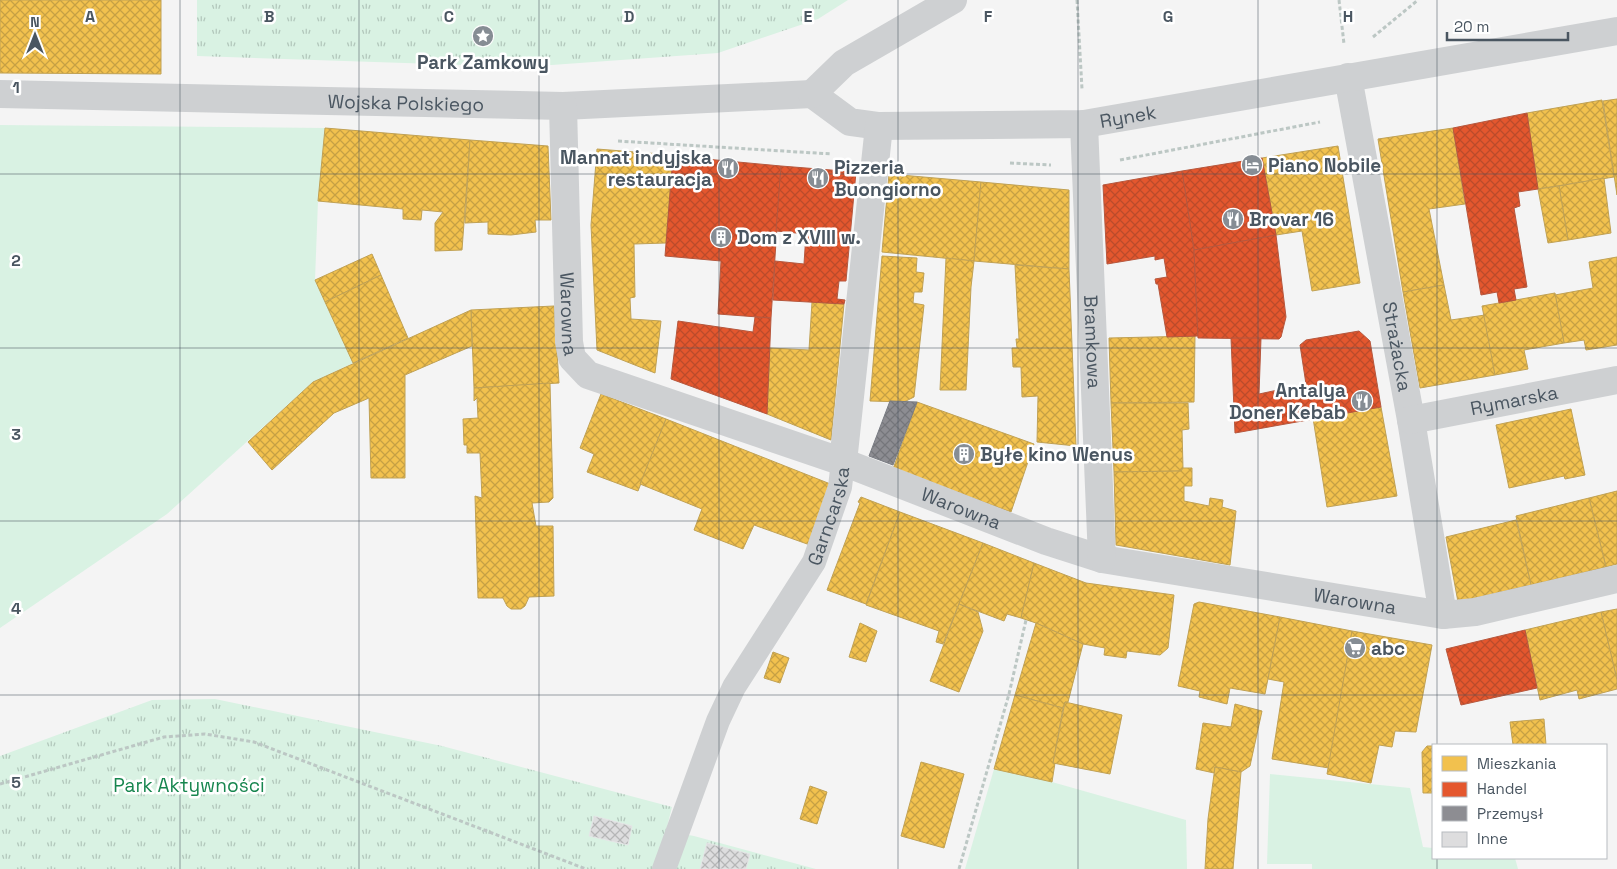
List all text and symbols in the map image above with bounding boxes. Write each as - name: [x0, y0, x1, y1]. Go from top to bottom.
- text: A: [85, 6, 95, 27]
- text: B: [264, 6, 274, 27]
- text: C: [444, 6, 454, 27]
- text: D: [624, 6, 634, 27]
- text: E: [804, 6, 813, 27]
- text: F: [984, 6, 993, 27]
- text: G: [1163, 6, 1173, 27]
- text: H: [1343, 6, 1353, 27]
- north arrow: [10, 10, 60, 60]
- scale bar: [1447, 10, 1568, 42]
- text: N: [30, 13, 40, 31]
- text: 20 m: [1454, 17, 1489, 36]
- place icon: Park Zamkowy: [471, 24, 495, 48]
- place label: Park Zamkowy: [417, 50, 549, 75]
- text: 1: [12, 77, 20, 98]
- street label: Wojska Polskiego: [327, 89, 484, 117]
- street label: Rynek: [1098, 100, 1158, 134]
- place label: Mannat indyjska restauracja: [560, 145, 712, 192]
- hotel icon: Piano Nobile: [1240, 153, 1264, 177]
- place label: Piano Nobile: [1268, 153, 1381, 178]
- place label: Pizzeria Buongiorno: [834, 155, 941, 202]
- restaurant icon: Mannat indyjska restauracja: [716, 156, 740, 180]
- restaurant icon: Pizzeria Buongiorno: [806, 166, 830, 190]
- restaurant icon: Brovar 16: [1221, 207, 1245, 231]
- place label: Brovar 16: [1249, 207, 1334, 232]
- building icon: Dom z XVIII w.: [709, 225, 733, 249]
- place label: Dom z XVIII w.: [737, 225, 861, 250]
- text: 2: [11, 250, 21, 271]
- street label: Warowna: [554, 272, 583, 358]
- street label: Bramkowa: [1078, 294, 1107, 389]
- street label: Strażacka: [1376, 300, 1418, 394]
- place label: Antalya Doner Kebab: [1229, 378, 1346, 425]
- street label: Rymarska: [1468, 380, 1560, 421]
- restaurant icon: Antalya Doner Kebab: [1350, 389, 1374, 413]
- text: 3: [11, 424, 21, 445]
- building icon: Byłe kino Wenus: [952, 442, 976, 466]
- place label: Byłe kino Wenus: [980, 442, 1133, 467]
- street label: Garncarska: [802, 465, 855, 569]
- street label: Warowna: [918, 482, 1005, 535]
- street label: Warowna: [1311, 582, 1398, 620]
- text: 4: [11, 598, 21, 619]
- supermarket icon: abc: [1343, 636, 1367, 660]
- place label: abc: [1371, 636, 1405, 661]
- legend: [1432, 744, 1607, 859]
- text: Mieszkania: [1477, 754, 1557, 773]
- text: 5: [11, 772, 21, 793]
- park label: Park Aktywności: [113, 773, 265, 798]
- text: Handel: [1477, 779, 1527, 798]
- text: Przemysł: [1477, 804, 1544, 823]
- text: Inne: [1477, 829, 1508, 848]

